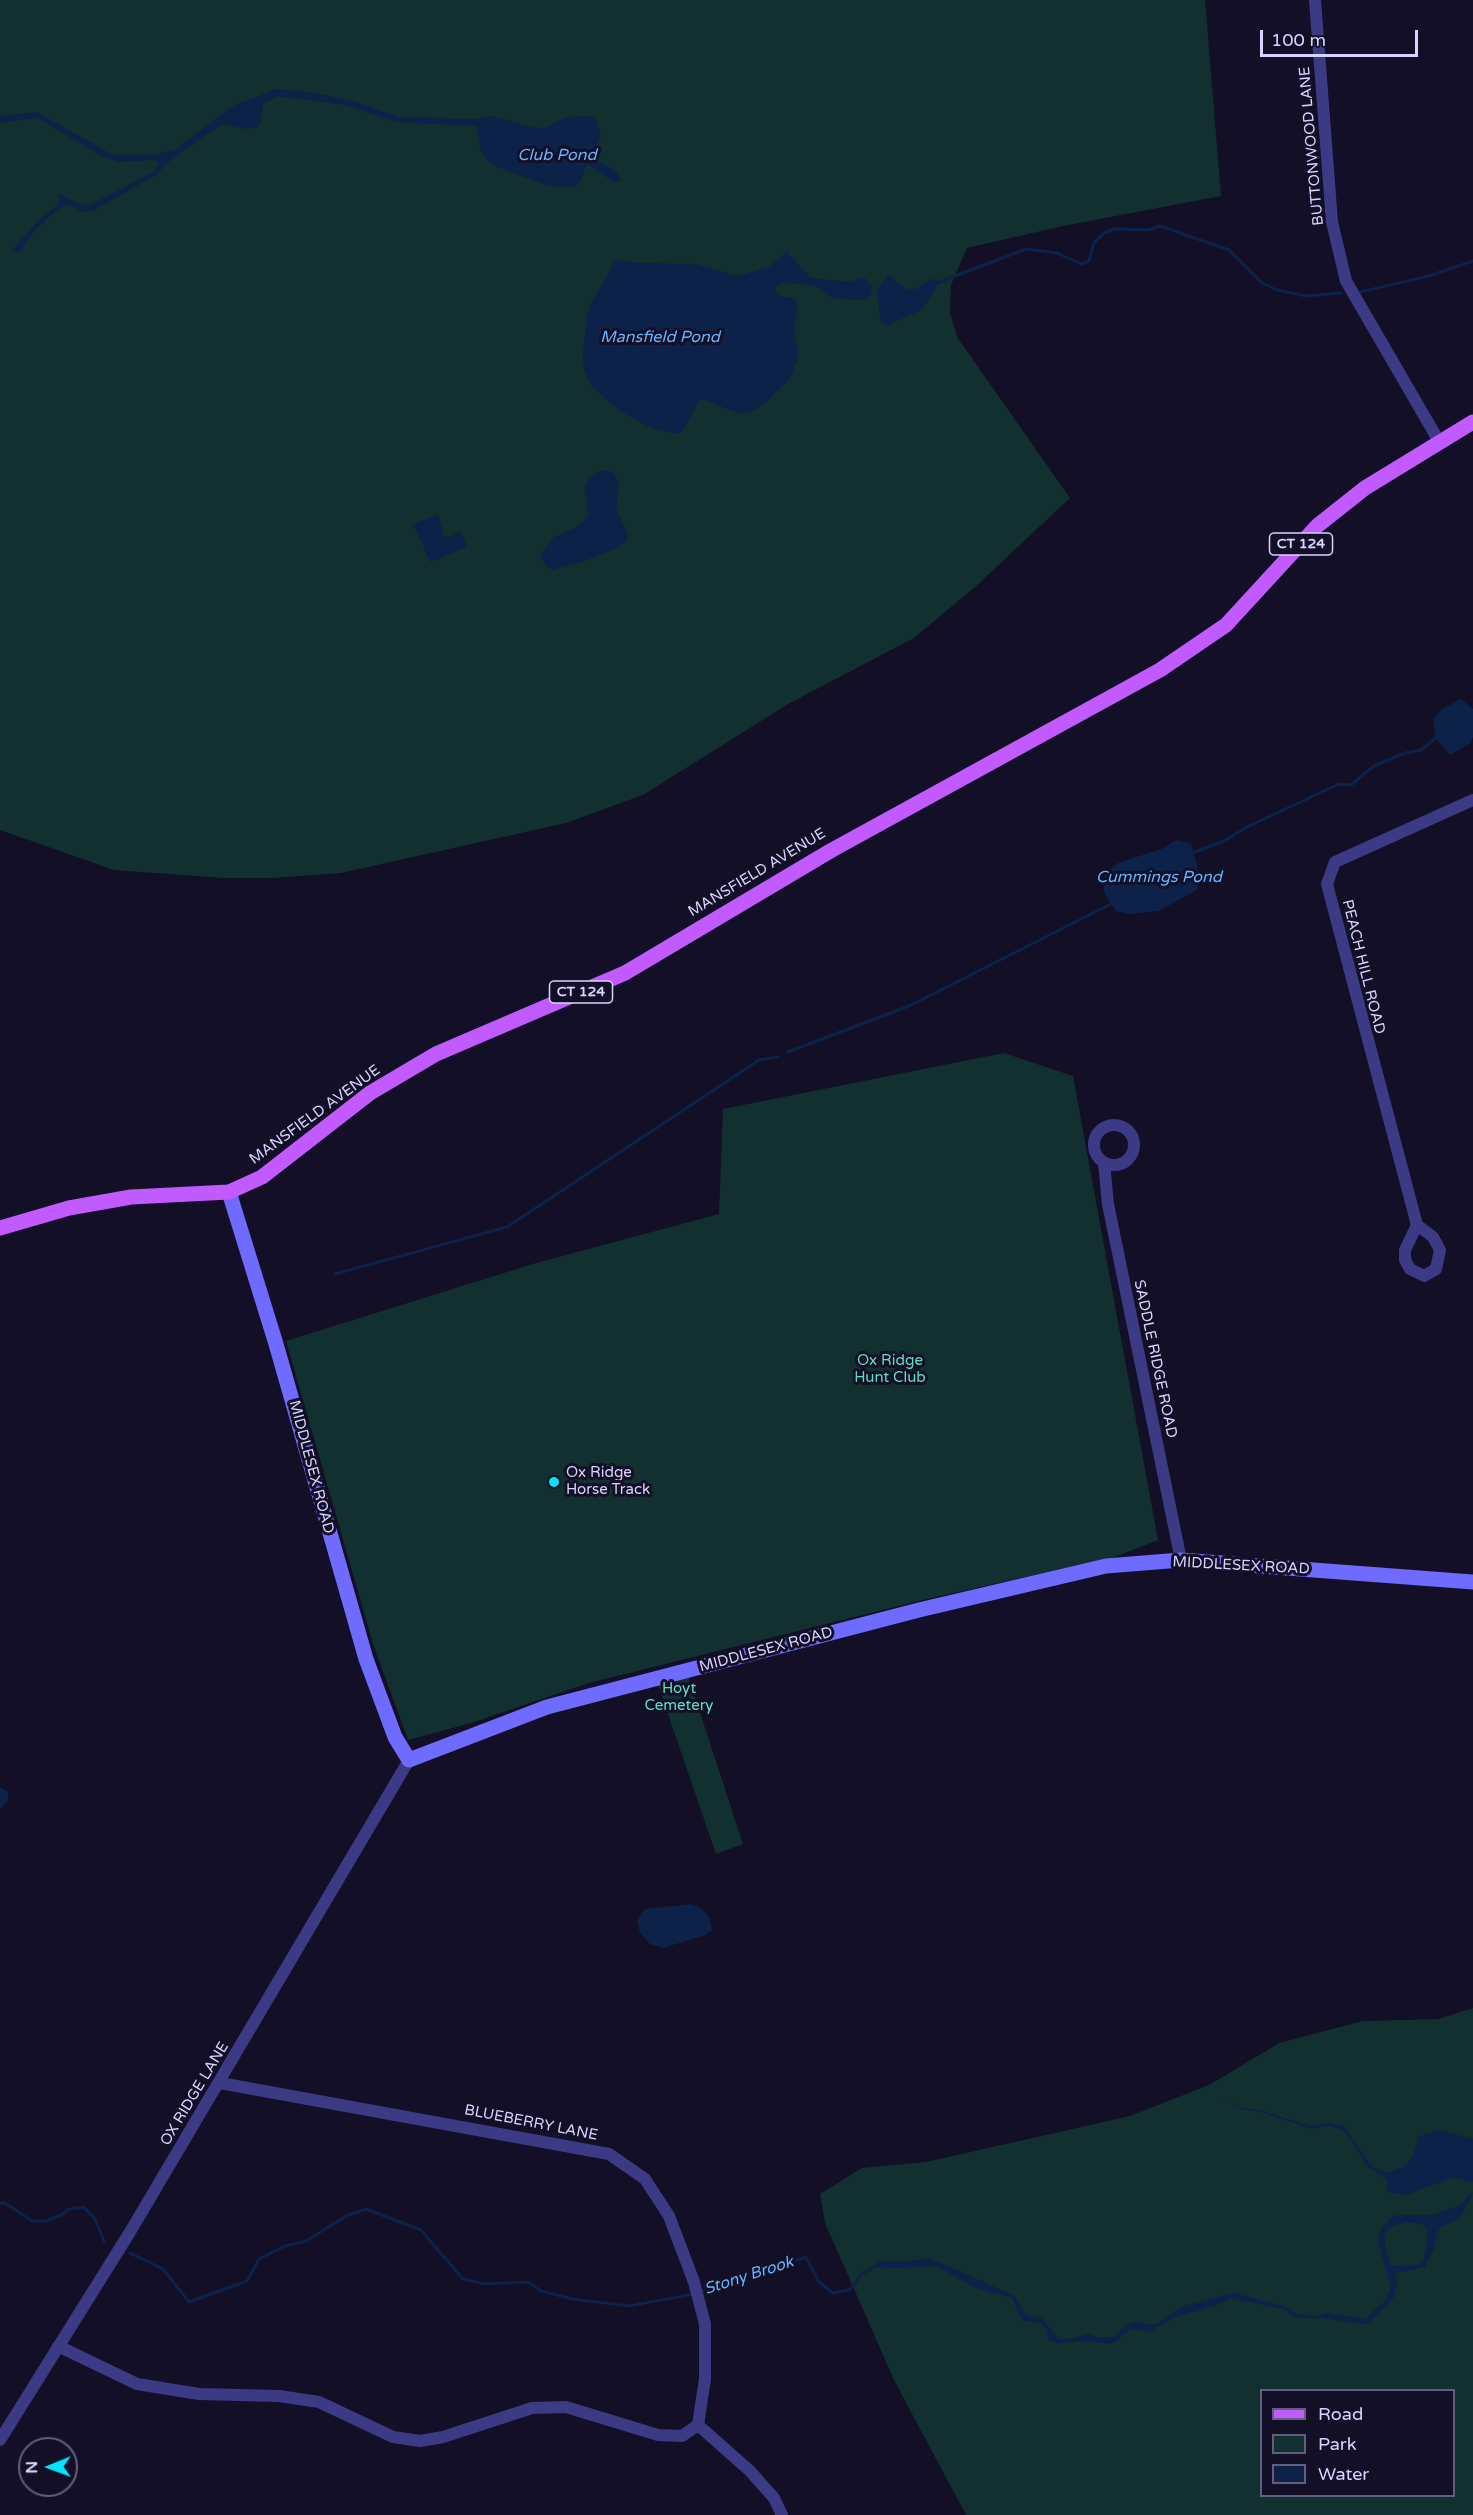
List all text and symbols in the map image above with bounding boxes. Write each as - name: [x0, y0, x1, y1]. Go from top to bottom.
- scale bar: [1263, 18, 1420, 56]
- text: 100 m: [1271, 29, 1326, 51]
- street label: BUTTONWOOD LANE: [1296, 66, 1328, 226]
- water label: Club Pond: [517, 146, 597, 166]
- water label: Mansfield Pond: [600, 328, 720, 348]
- road number: CT 124: [1270, 533, 1332, 555]
- street label: MANSFIELD AVENUE: [685, 825, 829, 921]
- water label: Cummings Pond: [1096, 868, 1222, 888]
- street label: PEACH HILL ROAD: [1338, 898, 1388, 1036]
- road number: CT 124: [550, 981, 612, 1003]
- street label: MANSFIELD AVENUE: [246, 1062, 384, 1168]
- street label: SADDLE RIDGE ROAD: [1129, 1278, 1181, 1440]
- park label: Ox Ridge Hunt Club: [854, 1352, 926, 1387]
- street label: MIDDLESEX ROAD: [285, 1398, 337, 1536]
- place label: Ox Ridge Horse Track: [566, 1464, 650, 1499]
- marker: Ox Ridge Horse Track: [547, 1475, 561, 1489]
- street label: MIDDLESEX ROAD: [1172, 1553, 1310, 1579]
- street label: MIDDLESEX ROAD: [697, 1624, 835, 1676]
- park label: Hoyt Cemetery: [645, 1680, 713, 1715]
- street label: OX RIDGE LANE: [157, 2039, 233, 2149]
- street label: BLUEBERRY LANE: [463, 2101, 599, 2145]
- water label: Stony Brook: [702, 2253, 796, 2299]
- legend: [1260, 2389, 1455, 2497]
- text: Road: [1318, 2403, 1363, 2425]
- text: Park: [1318, 2433, 1356, 2455]
- north arrow: [18, 2437, 78, 2497]
- text: N: [22, 2461, 42, 2474]
- text: Water: [1318, 2463, 1369, 2485]

